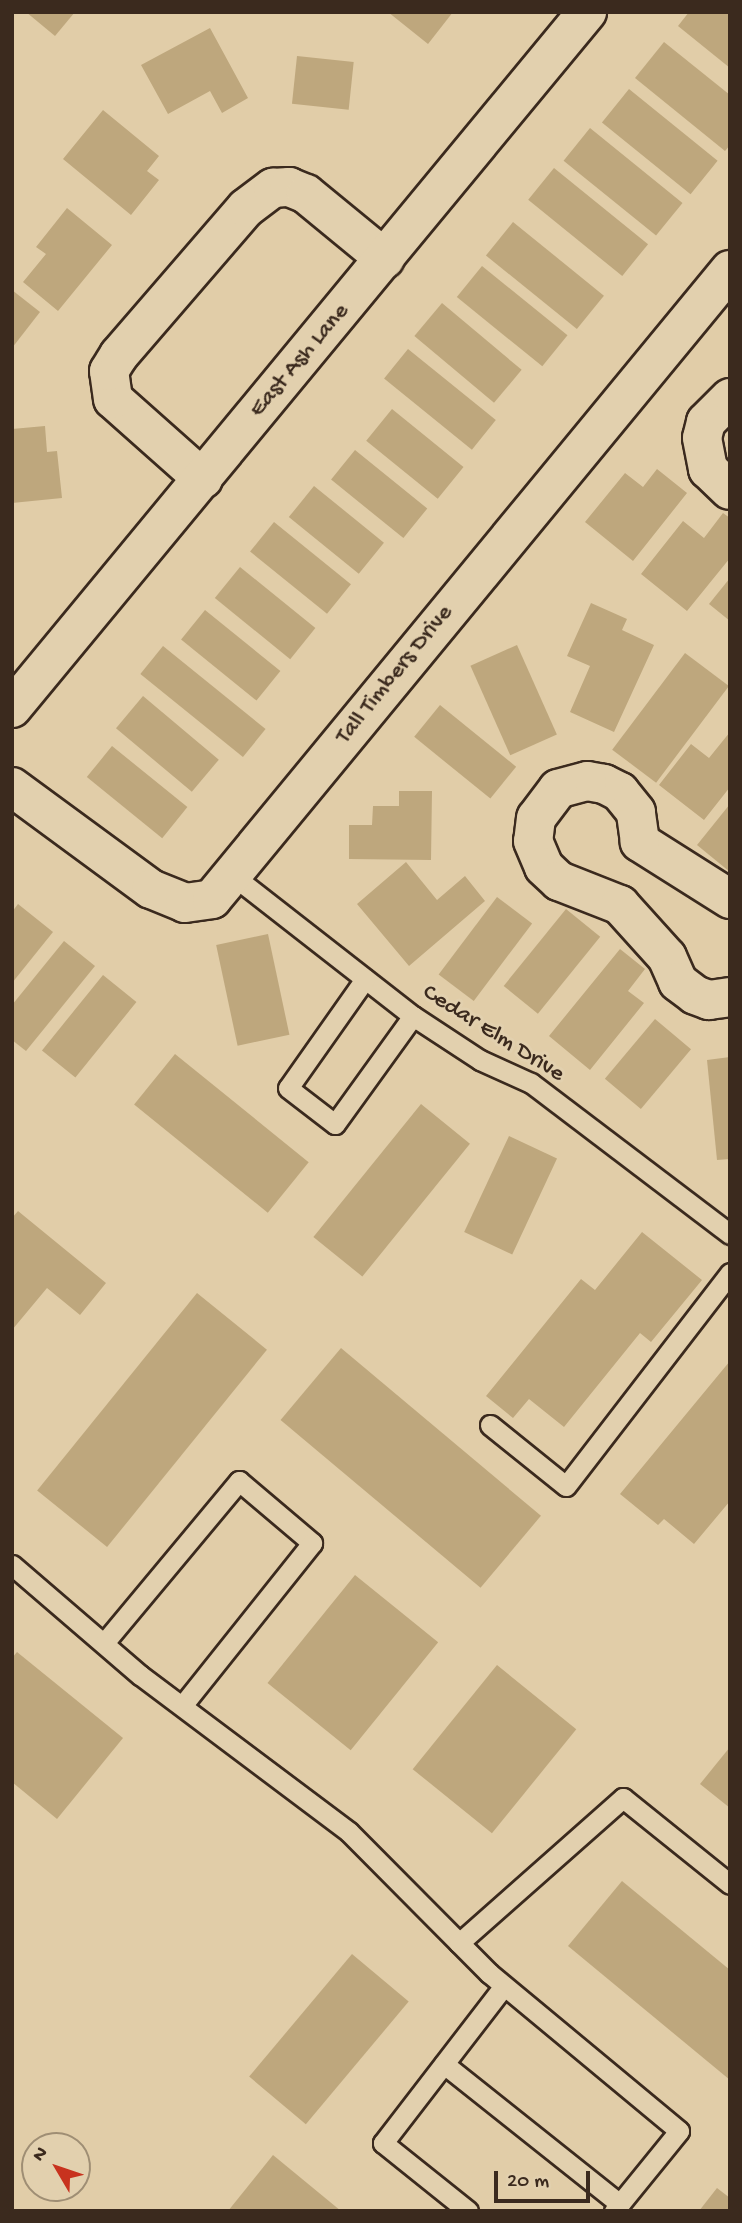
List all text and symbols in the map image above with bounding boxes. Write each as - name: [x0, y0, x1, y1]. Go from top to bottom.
- street label: East Ash Lane: [244, 298, 356, 424]
- street label: Tall Timbers Drive: [330, 600, 460, 750]
- street label: Cedar Elm Drive: [417, 979, 569, 1089]
- north arrow: [21, 2132, 91, 2202]
- text: N: [28, 2143, 54, 2167]
- scale bar: [497, 2156, 593, 2200]
- text: 20 m: [507, 2170, 549, 2195]

